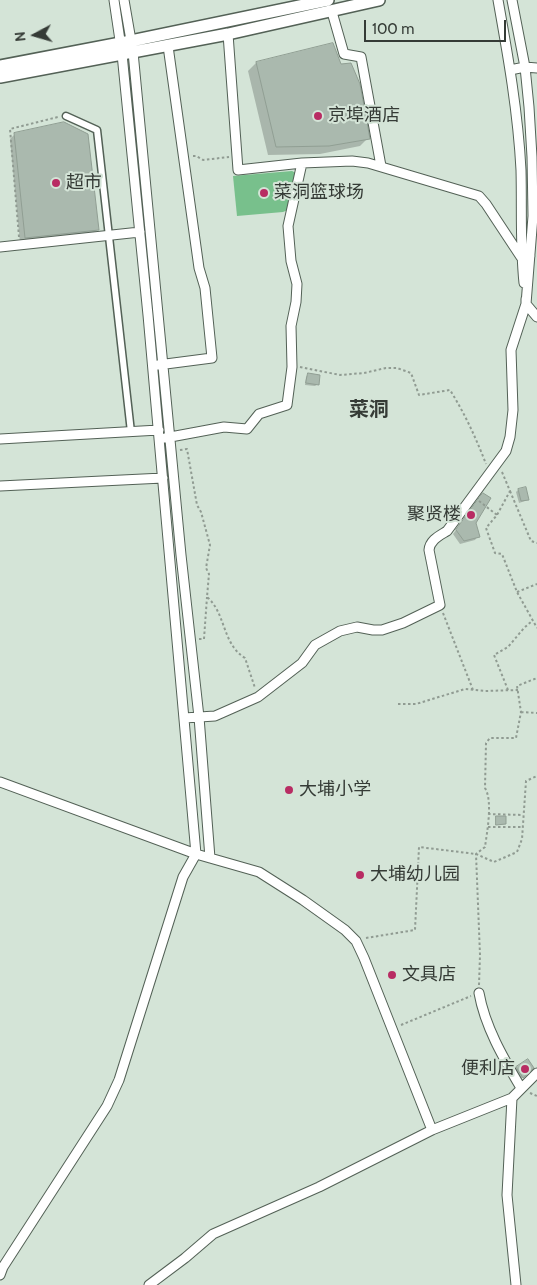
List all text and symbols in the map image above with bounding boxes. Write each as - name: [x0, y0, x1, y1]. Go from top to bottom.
- north arrow: [10, 10, 60, 60]
- scale bar: [367, 10, 510, 42]
- text: 100 m: [372, 20, 414, 38]
- text: N: [11, 31, 30, 42]
- place label: 京埠酒店: [328, 105, 400, 127]
- marker: 京埠酒店: [312, 110, 324, 122]
- place label: 超市: [66, 172, 102, 194]
- marker: 超市: [50, 177, 62, 189]
- place label: 菜洞篮球场: [274, 182, 364, 204]
- marker: 菜洞篮球场: [258, 187, 270, 199]
- district label: 菜洞: [349, 398, 389, 422]
- place label: 聚贤楼: [407, 504, 461, 526]
- marker: 聚贤楼: [465, 509, 477, 521]
- place label: 大埔小学: [299, 779, 371, 801]
- marker: 大埔小学: [283, 784, 295, 796]
- place label: 大埔幼儿园: [370, 864, 460, 886]
- marker: 大埔幼儿园: [354, 869, 366, 881]
- place label: 文具店: [402, 964, 456, 986]
- marker: 文具店: [386, 969, 398, 981]
- place label: 便利店: [461, 1058, 515, 1080]
- marker: 便利店: [519, 1063, 531, 1075]

